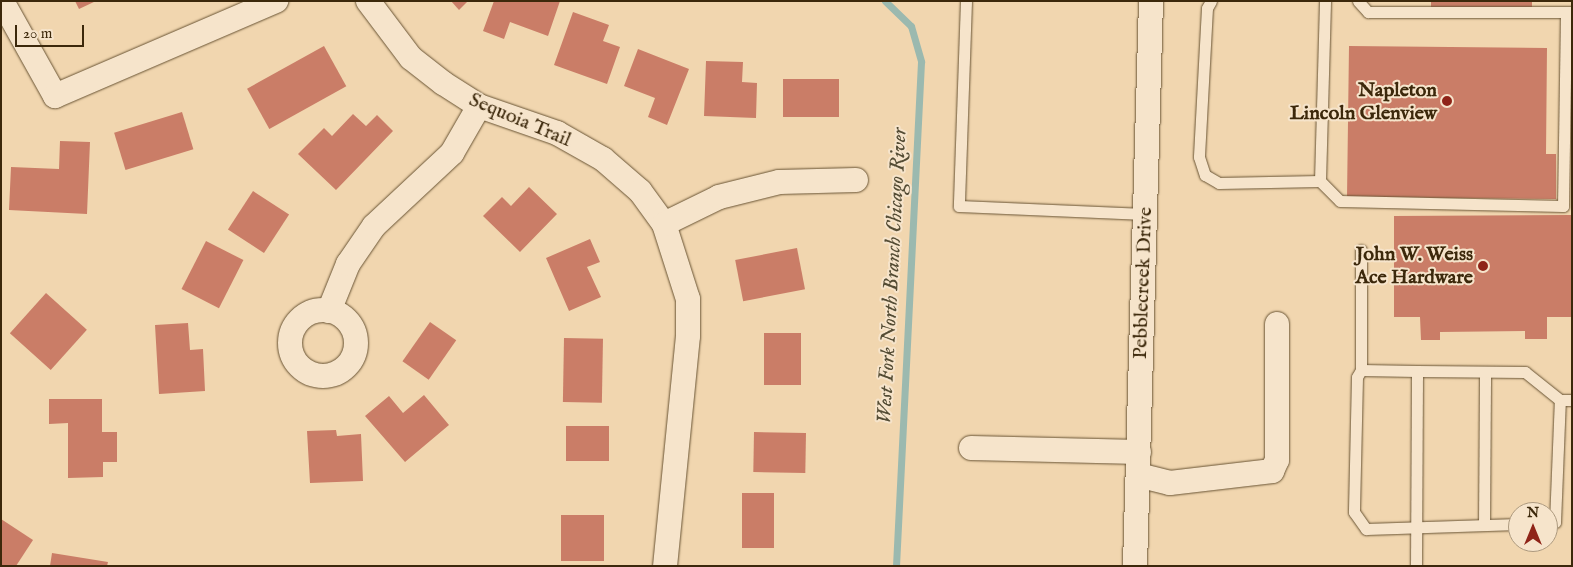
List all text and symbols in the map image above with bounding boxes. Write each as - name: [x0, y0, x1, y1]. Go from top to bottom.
- scale bar: [18, 15, 86, 47]
- text: 20 m: [23, 24, 52, 43]
- place label: Napleton Lincoln Glenview: [1290, 78, 1437, 125]
- street label: Sequoia Trail: [465, 88, 575, 152]
- marker: Napleton Lincoln Glenview: [1441, 95, 1453, 107]
- water label: West Fork North Branch Chicago River: [873, 127, 913, 425]
- street label: Pebblecreek Drive: [1128, 206, 1158, 360]
- place label: John W. Weiss Ace Hardware: [1355, 243, 1473, 290]
- marker: John W. Weiss Ace Hardware: [1477, 260, 1489, 272]
- north arrow: [1508, 502, 1558, 552]
- text: N: [1527, 504, 1539, 522]

